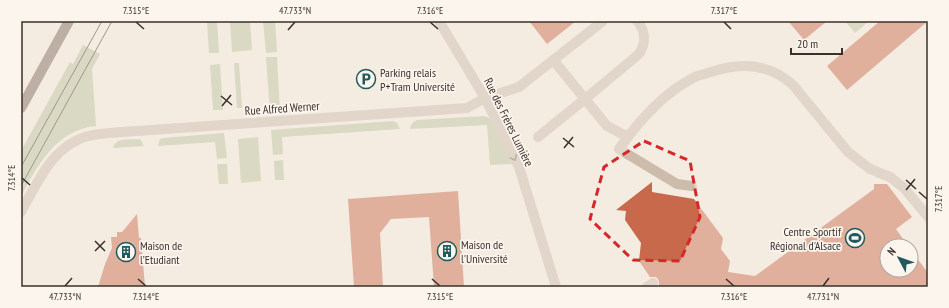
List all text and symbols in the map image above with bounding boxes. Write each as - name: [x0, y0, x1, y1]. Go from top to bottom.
- text: 7.315°E: [123, 4, 149, 17]
- text: 47.733°N: [279, 4, 311, 17]
- text: 7.316°E: [417, 4, 443, 17]
- text: 7.317°E: [711, 4, 737, 17]
- scale bar: [791, 30, 842, 56]
- text: 20 m: [797, 36, 818, 51]
- place label: Parking relais P+Tram Université: [380, 65, 455, 94]
- parking icon: Parking relais P+Tram Université: [355, 68, 377, 90]
- street label: Rue des Frères Lumière: [481, 75, 537, 169]
- street label: Rue Alfred Werner: [244, 98, 321, 118]
- one-way arrow: [509, 154, 517, 162]
- text: 7.314°E: [5, 165, 18, 191]
- text: 7.317°E: [932, 186, 945, 212]
- place label: Centre Sportif Régional d'Alsace: [770, 224, 842, 253]
- sports icon: Centre Sportif Régional d'Alsace: [844, 227, 866, 249]
- place label: Maison de l'Université: [461, 237, 508, 266]
- place label: Maison de l’Etudiant: [140, 238, 182, 267]
- north arrow: [879, 238, 919, 278]
- building icon: Maison de l'Université: [436, 240, 458, 262]
- building icon: Maison de l’Etudiant: [115, 241, 137, 263]
- text: N: [884, 245, 899, 258]
- text: 47.733°N: [49, 290, 81, 303]
- text: 7.314°E: [133, 290, 159, 303]
- text: 7.315°E: [427, 290, 453, 303]
- text: 7.316°E: [721, 290, 747, 303]
- text: 47.731°N: [807, 290, 839, 303]

